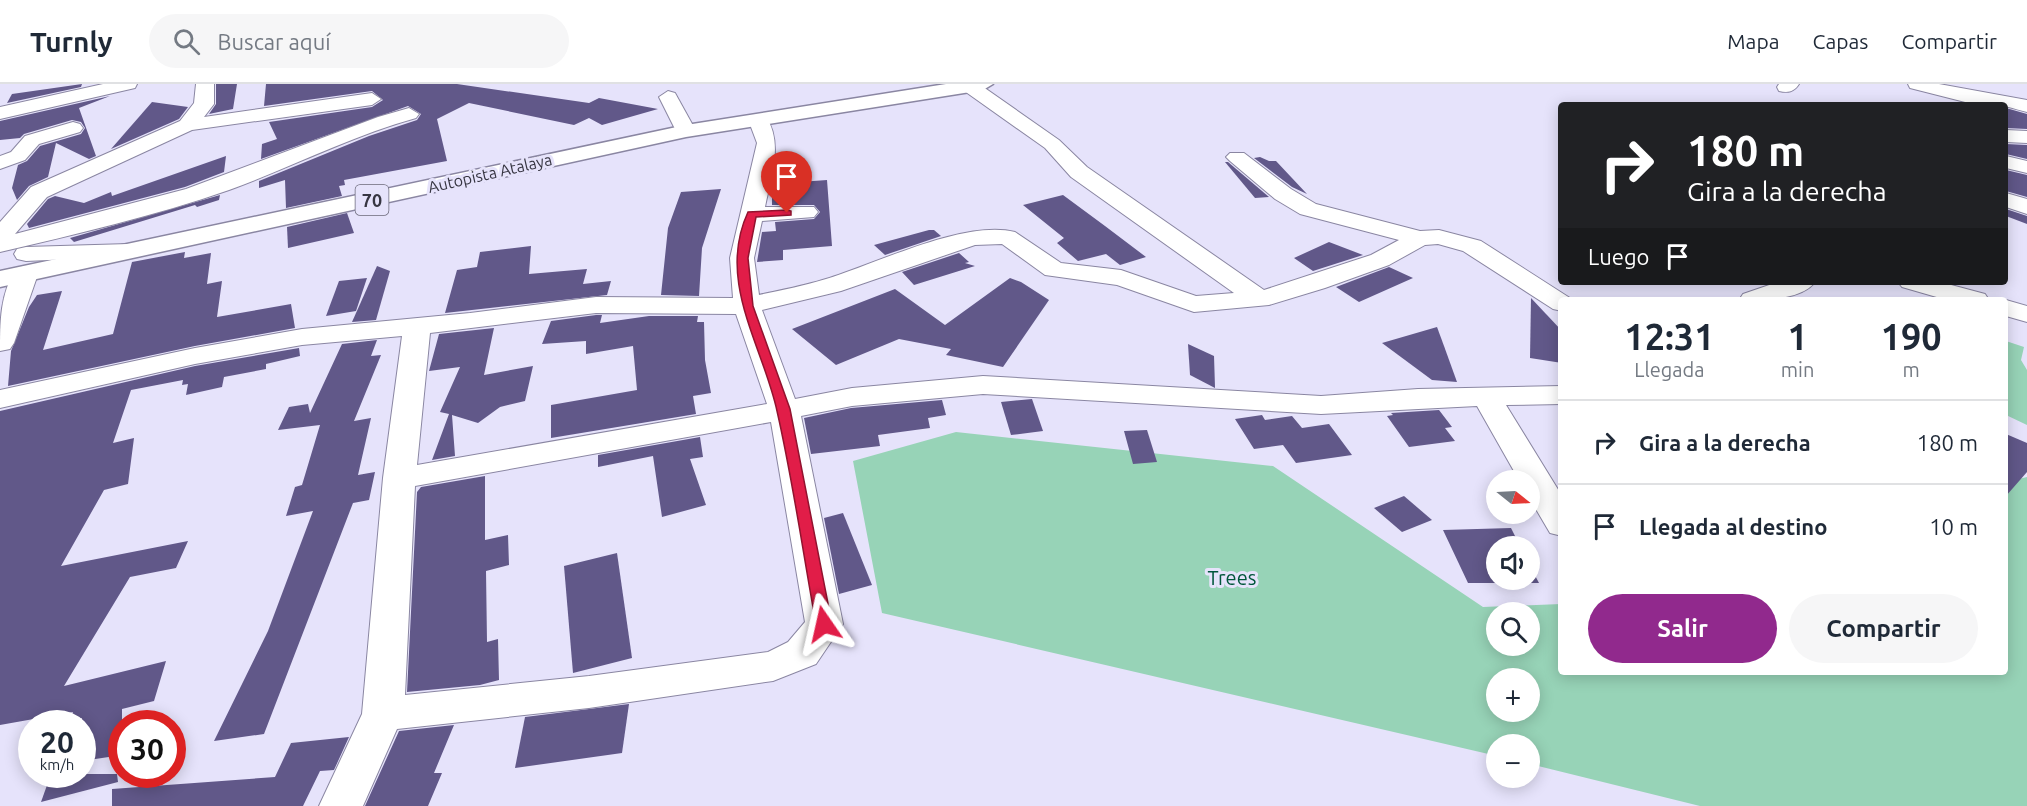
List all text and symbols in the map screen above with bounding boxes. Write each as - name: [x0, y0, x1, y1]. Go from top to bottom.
- search box: [149, 14, 569, 68]
- icon: search: [170, 25, 203, 58]
- text: Turnly: [30, 26, 113, 57]
- text: Buscar aquí: [218, 29, 331, 54]
- text: Mapa: [1727, 29, 1779, 53]
- text: Capas: [1812, 29, 1868, 53]
- text: Compartir: [1901, 29, 1997, 53]
- icon: right: [1588, 126, 1666, 204]
- text: 180 m: [1687, 127, 1804, 174]
- street label: Autopista Atalaya: [426, 150, 554, 196]
- pin: [761, 151, 812, 213]
- icon: arrive: [770, 160, 803, 193]
- text: Gira a la derecha: [1687, 176, 1887, 206]
- road number: 70: [356, 185, 388, 215]
- icon: arrive: [1661, 240, 1694, 273]
- text: Luego: [1588, 244, 1649, 269]
- text: 12:31: [1624, 316, 1714, 357]
- text: 1: [1787, 316, 1808, 357]
- text: 190: [1881, 316, 1942, 357]
- text: Llegada: [1634, 358, 1705, 381]
- text: min: [1781, 358, 1814, 381]
- text: m: [1903, 358, 1920, 381]
- icon: right: [1588, 426, 1621, 459]
- text: Gira a la derecha: [1639, 430, 1811, 455]
- text: 180 m: [1917, 430, 1978, 455]
- north arrow: [1486, 470, 1540, 524]
- map controls: [1486, 470, 1540, 788]
- icon: arrive: [1588, 510, 1621, 543]
- text: Llegada al destino: [1639, 514, 1827, 539]
- text: 10 m: [1929, 514, 1978, 539]
- button: sound: [1486, 536, 1540, 590]
- park label: Trees: [1208, 566, 1256, 589]
- position arrow: [792, 592, 856, 656]
- button: Salir: [1588, 594, 1777, 663]
- button: Compartir: [1789, 594, 1978, 663]
- button: search: [1486, 602, 1540, 656]
- button: +: [1486, 668, 1540, 722]
- speed limit sign: 30: [108, 710, 186, 788]
- text: 20: [40, 725, 74, 759]
- button: −: [1486, 734, 1540, 788]
- text: km/h: [40, 756, 74, 773]

